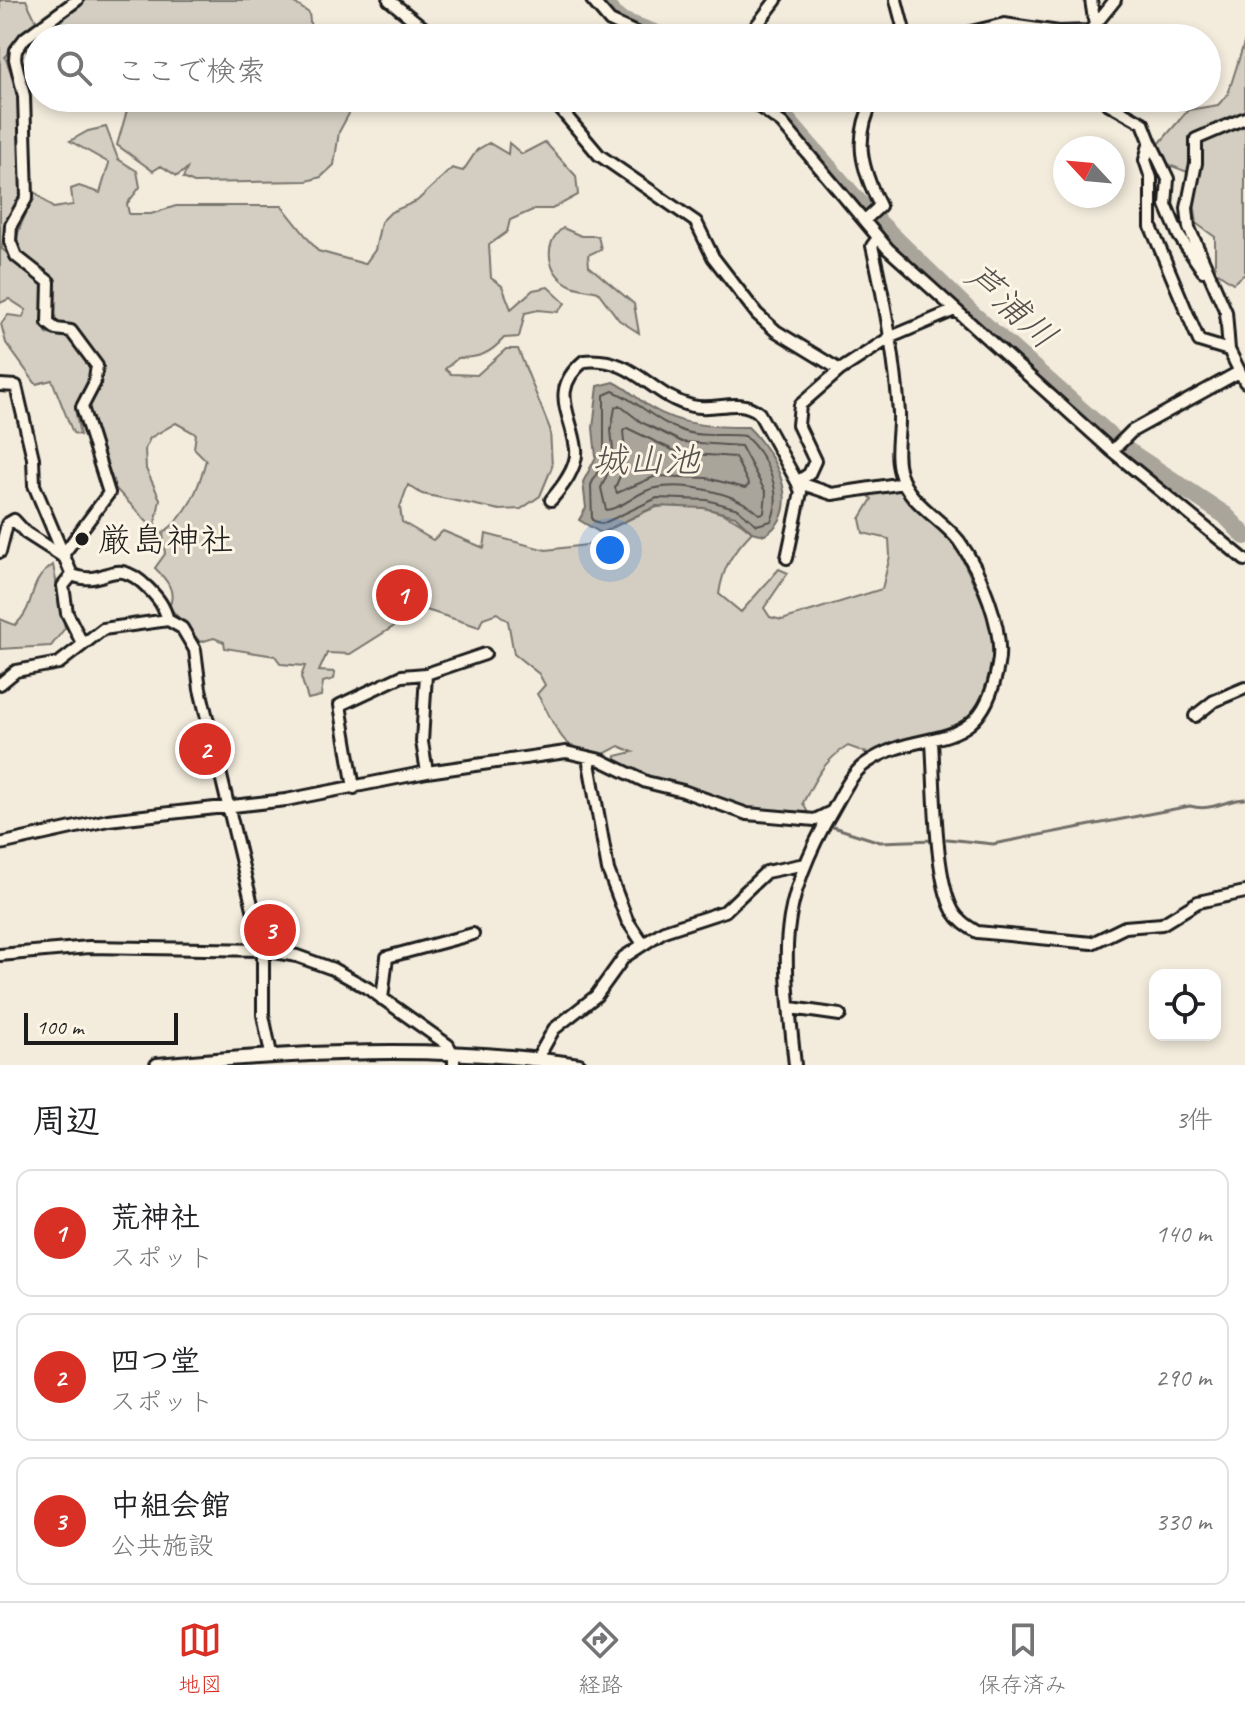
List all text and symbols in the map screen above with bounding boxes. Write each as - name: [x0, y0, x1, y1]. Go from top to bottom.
- search box: [24, 24, 1221, 112]
- icon: search: [52, 46, 96, 90]
- text: ここで検索: [116, 52, 266, 90]
- north arrow: [1053, 136, 1125, 208]
- water label: 芦浦川: [956, 253, 1067, 359]
- water label: 城山池: [592, 437, 701, 483]
- place label: 厳島神社: [98, 518, 234, 561]
- marker: 厳島神社: [73, 530, 91, 548]
- your location: [590, 530, 630, 570]
- pin: 1: [376, 565, 428, 625]
- pin: 2: [179, 719, 231, 779]
- pin: 3: [244, 900, 296, 960]
- map controls: [1149, 969, 1221, 1041]
- button: locate: [1149, 969, 1221, 1041]
- scale bar: [24, 1009, 178, 1045]
- text: 100 m: [36, 1013, 83, 1041]
- text: 周辺: [32, 1099, 100, 1142]
- text: 3件: [1175, 1103, 1213, 1136]
- text: 荒神社: [110, 1198, 200, 1236]
- text: 1: [54, 1217, 66, 1250]
- text: 140 m: [1155, 1217, 1211, 1250]
- text: スポット: [110, 1241, 214, 1274]
- text: 四つ堂: [110, 1342, 200, 1380]
- text: 2: [54, 1361, 66, 1394]
- text: 290 m: [1155, 1361, 1211, 1394]
- text: スポット: [110, 1385, 214, 1418]
- text: 中組会館: [110, 1486, 230, 1524]
- text: 3: [54, 1505, 66, 1538]
- text: 330 m: [1155, 1505, 1211, 1538]
- text: 公共施設: [110, 1529, 214, 1562]
- tab: 地図: [178, 1618, 222, 1699]
- tab: 経路: [578, 1618, 623, 1699]
- tab: 保存済み: [979, 1618, 1067, 1699]

